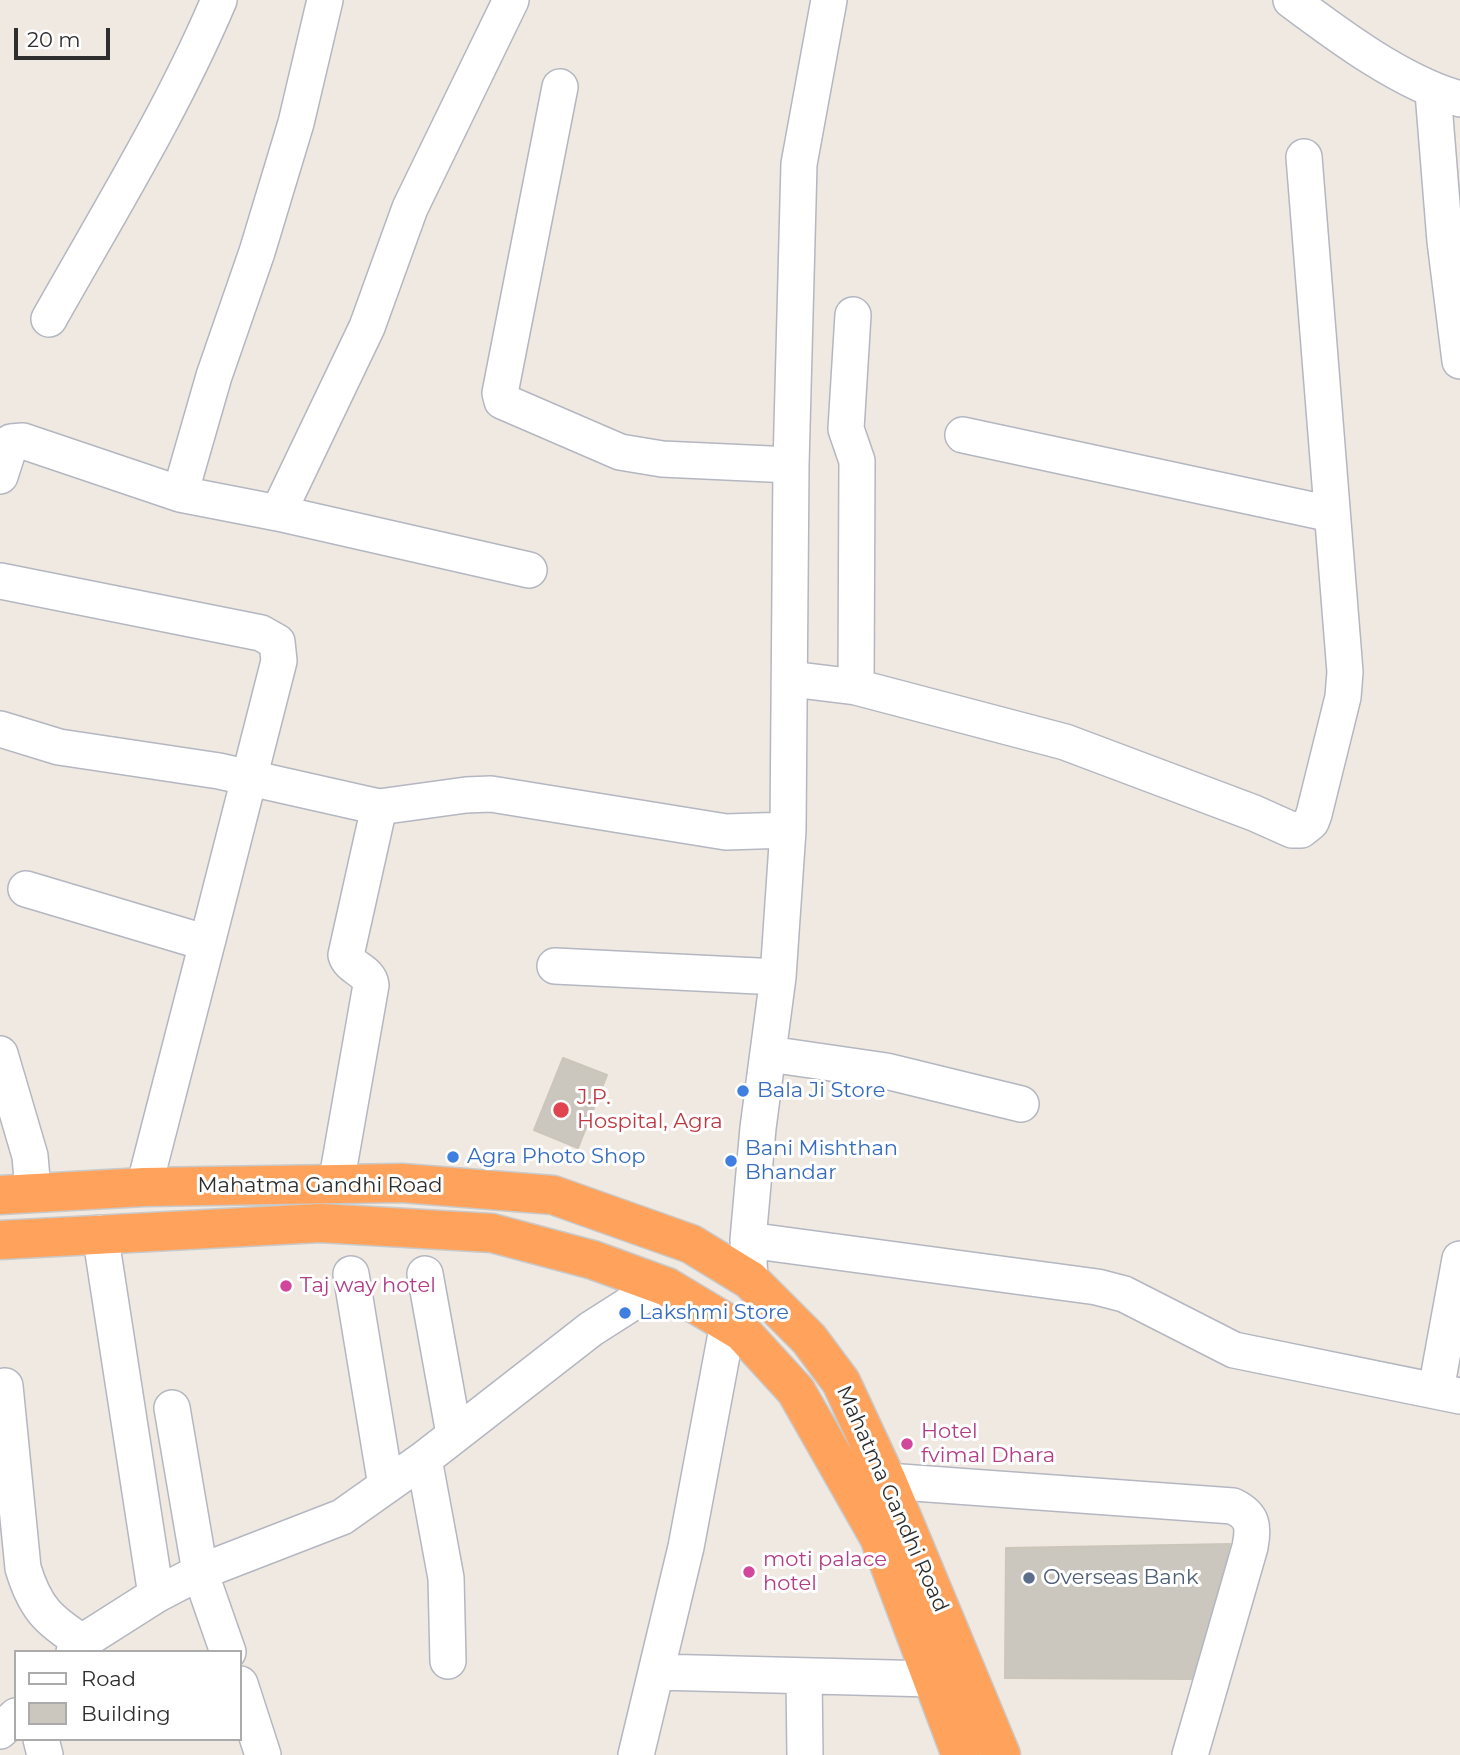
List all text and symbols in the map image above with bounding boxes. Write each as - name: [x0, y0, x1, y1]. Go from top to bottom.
- scale bar: [18, 14, 114, 58]
- text: 20 m: [27, 27, 81, 52]
- place label: Bala Ji Store: [757, 1078, 885, 1104]
- marker: Bala Ji Store: [735, 1083, 751, 1099]
- place label: J.P. Hospital, Agra: [577, 1085, 723, 1135]
- marker: J.P. Hospital, Agra: [551, 1100, 571, 1120]
- place label: Bani Mishthan Bhandar: [745, 1136, 898, 1186]
- place label: Agra Photo Shop: [467, 1144, 646, 1170]
- marker: Agra Photo Shop: [445, 1149, 461, 1165]
- marker: Bani Mishthan Bhandar: [723, 1153, 739, 1169]
- street label: Mahatma Gandhi Road: [197, 1173, 443, 1199]
- place label: Taj way hotel: [300, 1273, 436, 1299]
- marker: Taj way hotel: [278, 1278, 294, 1294]
- place label: Lakshmi Store: [639, 1300, 789, 1326]
- marker: Lakshmi Store: [617, 1305, 633, 1321]
- street label: Mahatma Gandhi Road: [831, 1382, 953, 1616]
- place label: Hotel fvimal Dhara: [921, 1419, 1055, 1469]
- marker: Hotel fvimal Dhara: [899, 1436, 915, 1452]
- place label: moti palace hotel: [763, 1547, 887, 1597]
- marker: moti palace hotel: [741, 1564, 757, 1580]
- place label: Overseas Bank: [1043, 1565, 1198, 1591]
- marker: Overseas Bank: [1021, 1570, 1037, 1586]
- legend: [14, 1650, 242, 1741]
- text: Road: [81, 1666, 136, 1691]
- text: Building: [81, 1701, 171, 1726]

